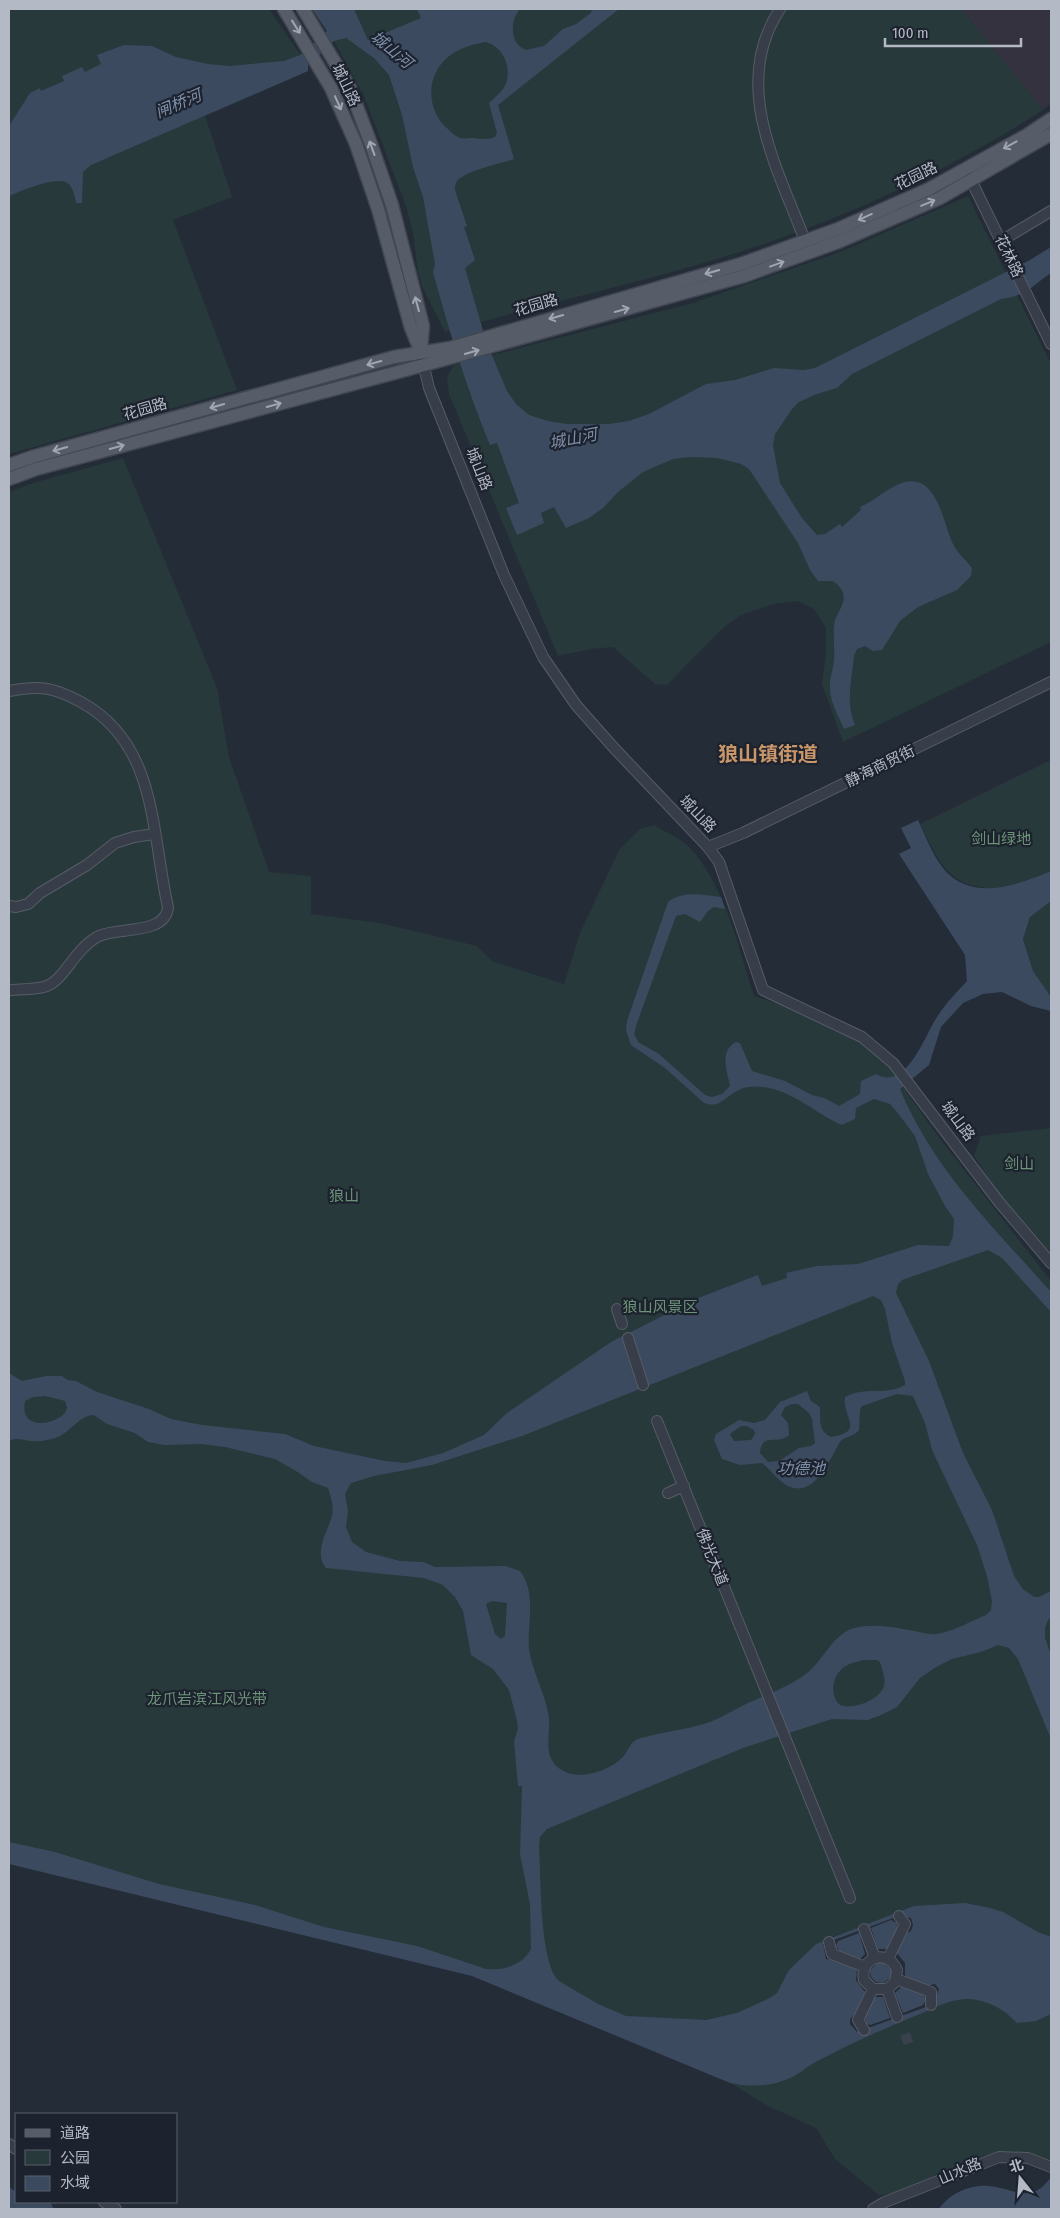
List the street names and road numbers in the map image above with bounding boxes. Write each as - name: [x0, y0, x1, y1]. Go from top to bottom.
- street label: 城山路: [328, 61, 364, 109]
- street label: 花园路: [892, 158, 940, 194]
- street label: 花林路: [991, 232, 1027, 280]
- street label: 花园路: [512, 290, 560, 320]
- street label: 花园路: [121, 394, 169, 424]
- street label: 城山路: [462, 445, 496, 493]
- street label: 静海商贸街: [842, 741, 918, 791]
- street label: 城山路: [676, 792, 720, 836]
- street label: 城山路: [937, 1098, 979, 1144]
- street label: 佛光大道: [692, 1526, 732, 1588]
- street label: 山水路: [936, 2154, 984, 2188]

